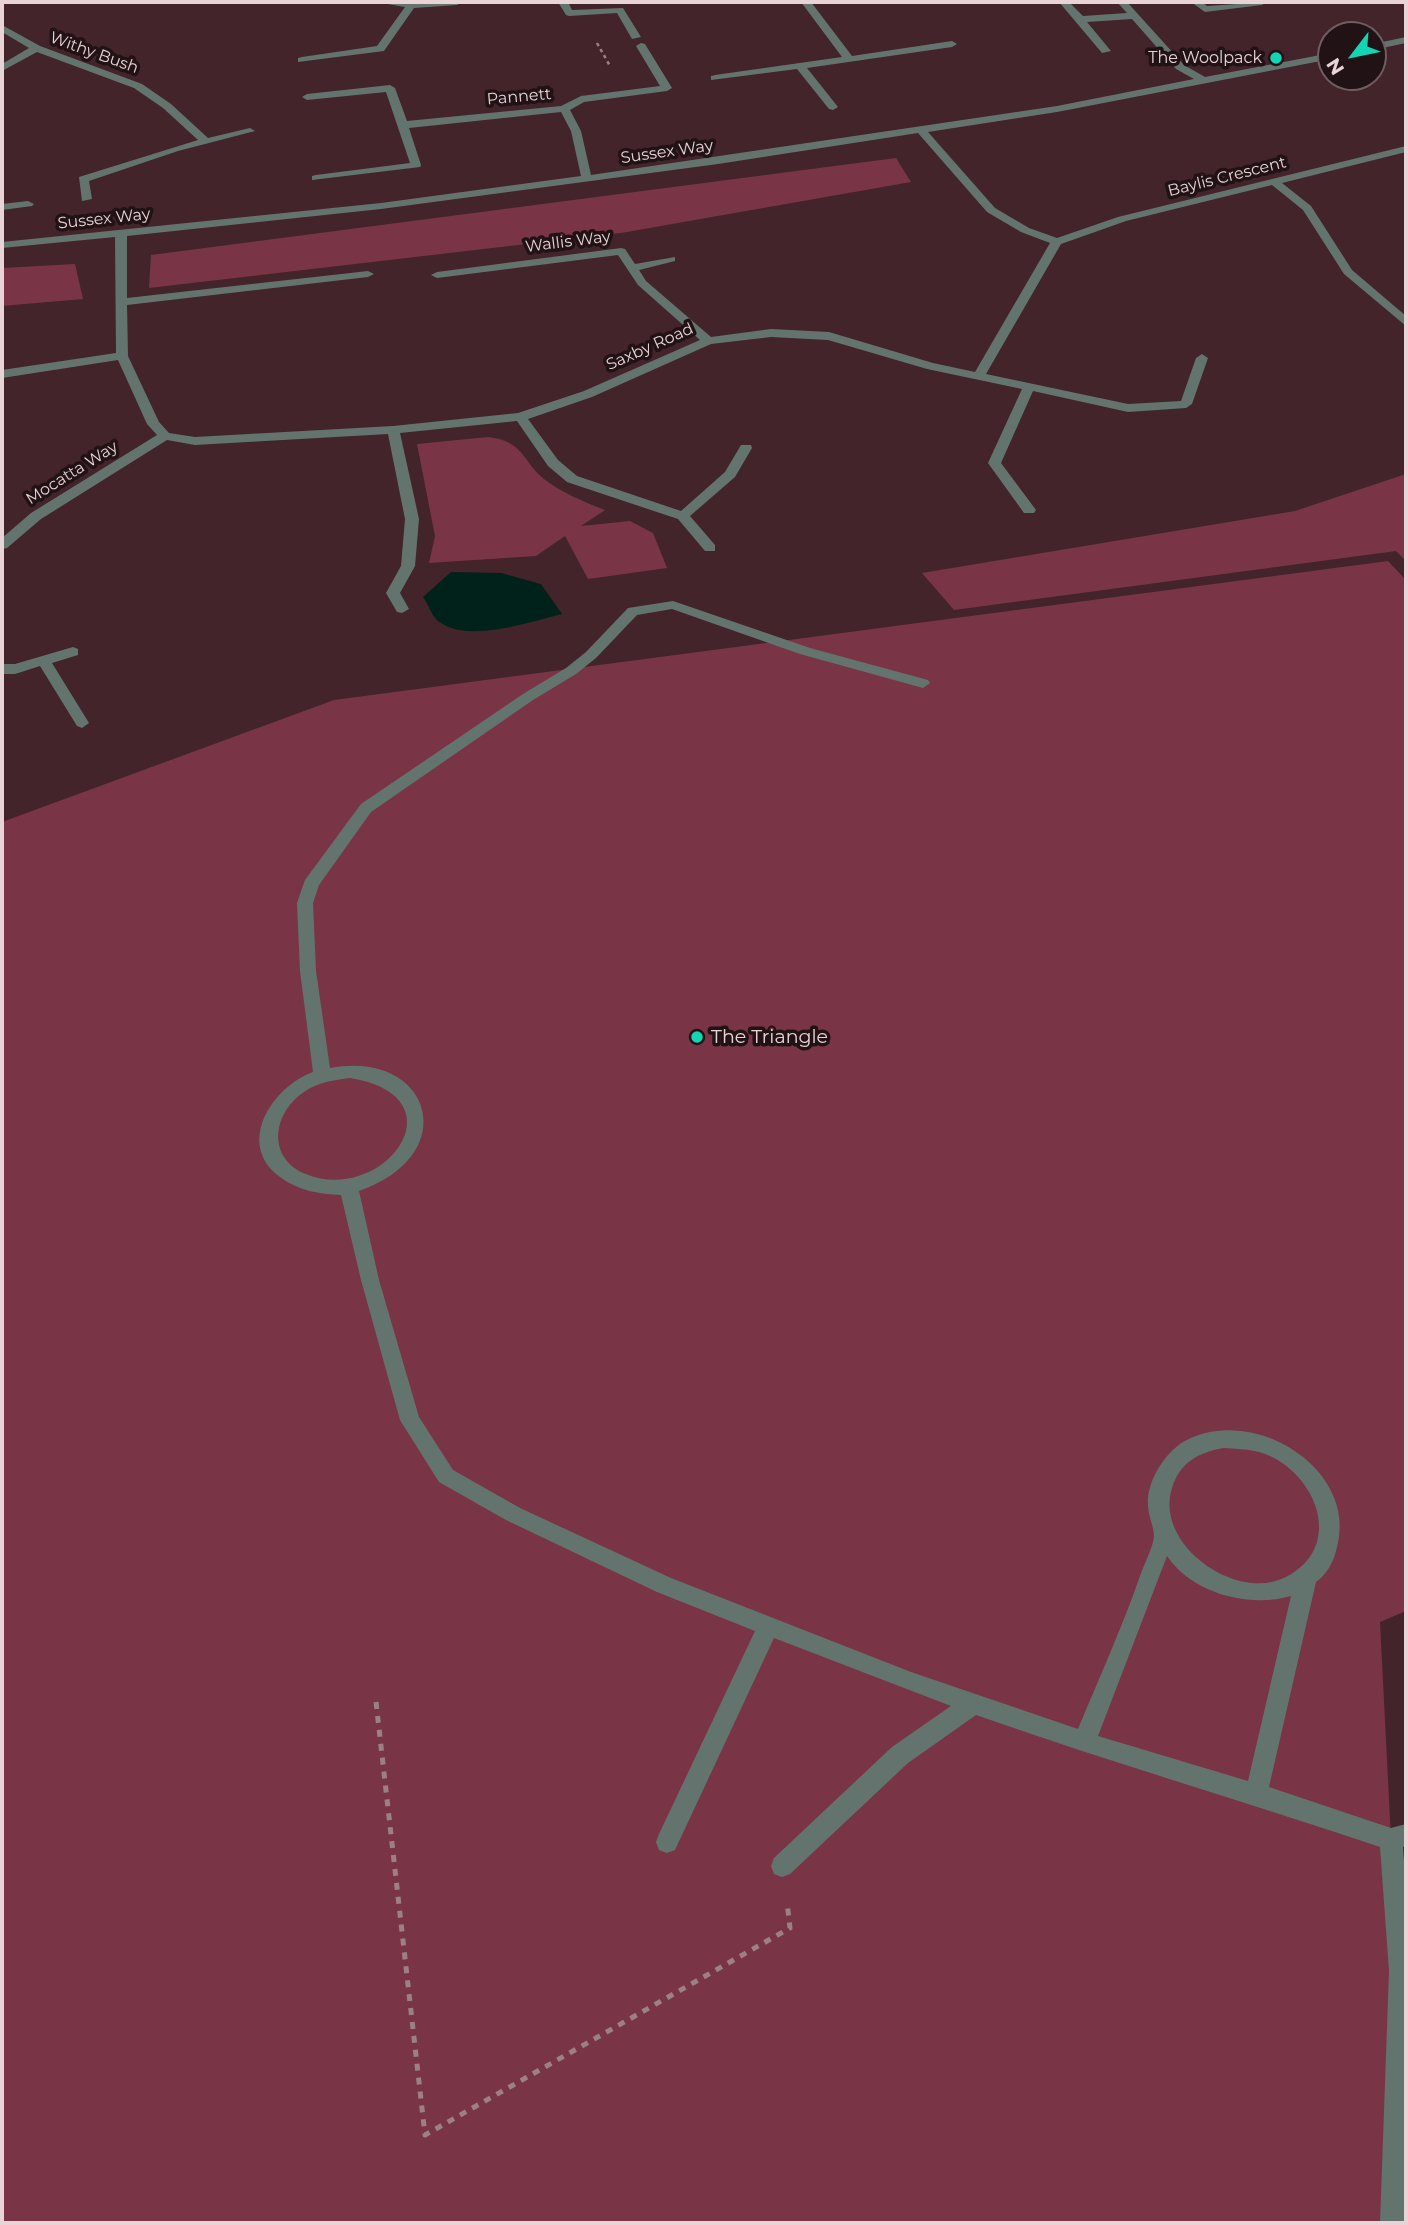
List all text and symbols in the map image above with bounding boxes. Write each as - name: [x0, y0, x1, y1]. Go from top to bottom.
- north arrow: [1317, 21, 1387, 91]
- street label: Withy Bush: [47, 28, 141, 78]
- place label: The Woolpack: [1148, 48, 1262, 68]
- marker: The Woolpack: [1268, 50, 1284, 66]
- text: N: [1322, 54, 1349, 79]
- street label: Pannett: [486, 85, 552, 109]
- street label: Sussex Way: [620, 136, 714, 168]
- street label: Baylis Crescent: [1166, 153, 1288, 201]
- street label: Sussex Way: [57, 205, 151, 233]
- street label: Wallis Way: [524, 227, 612, 257]
- street label: Saxby Road: [604, 319, 696, 375]
- street label: Mocatta Way: [23, 437, 121, 509]
- place label: The Triangle: [711, 1026, 828, 1048]
- marker: The Triangle: [689, 1029, 705, 1045]

